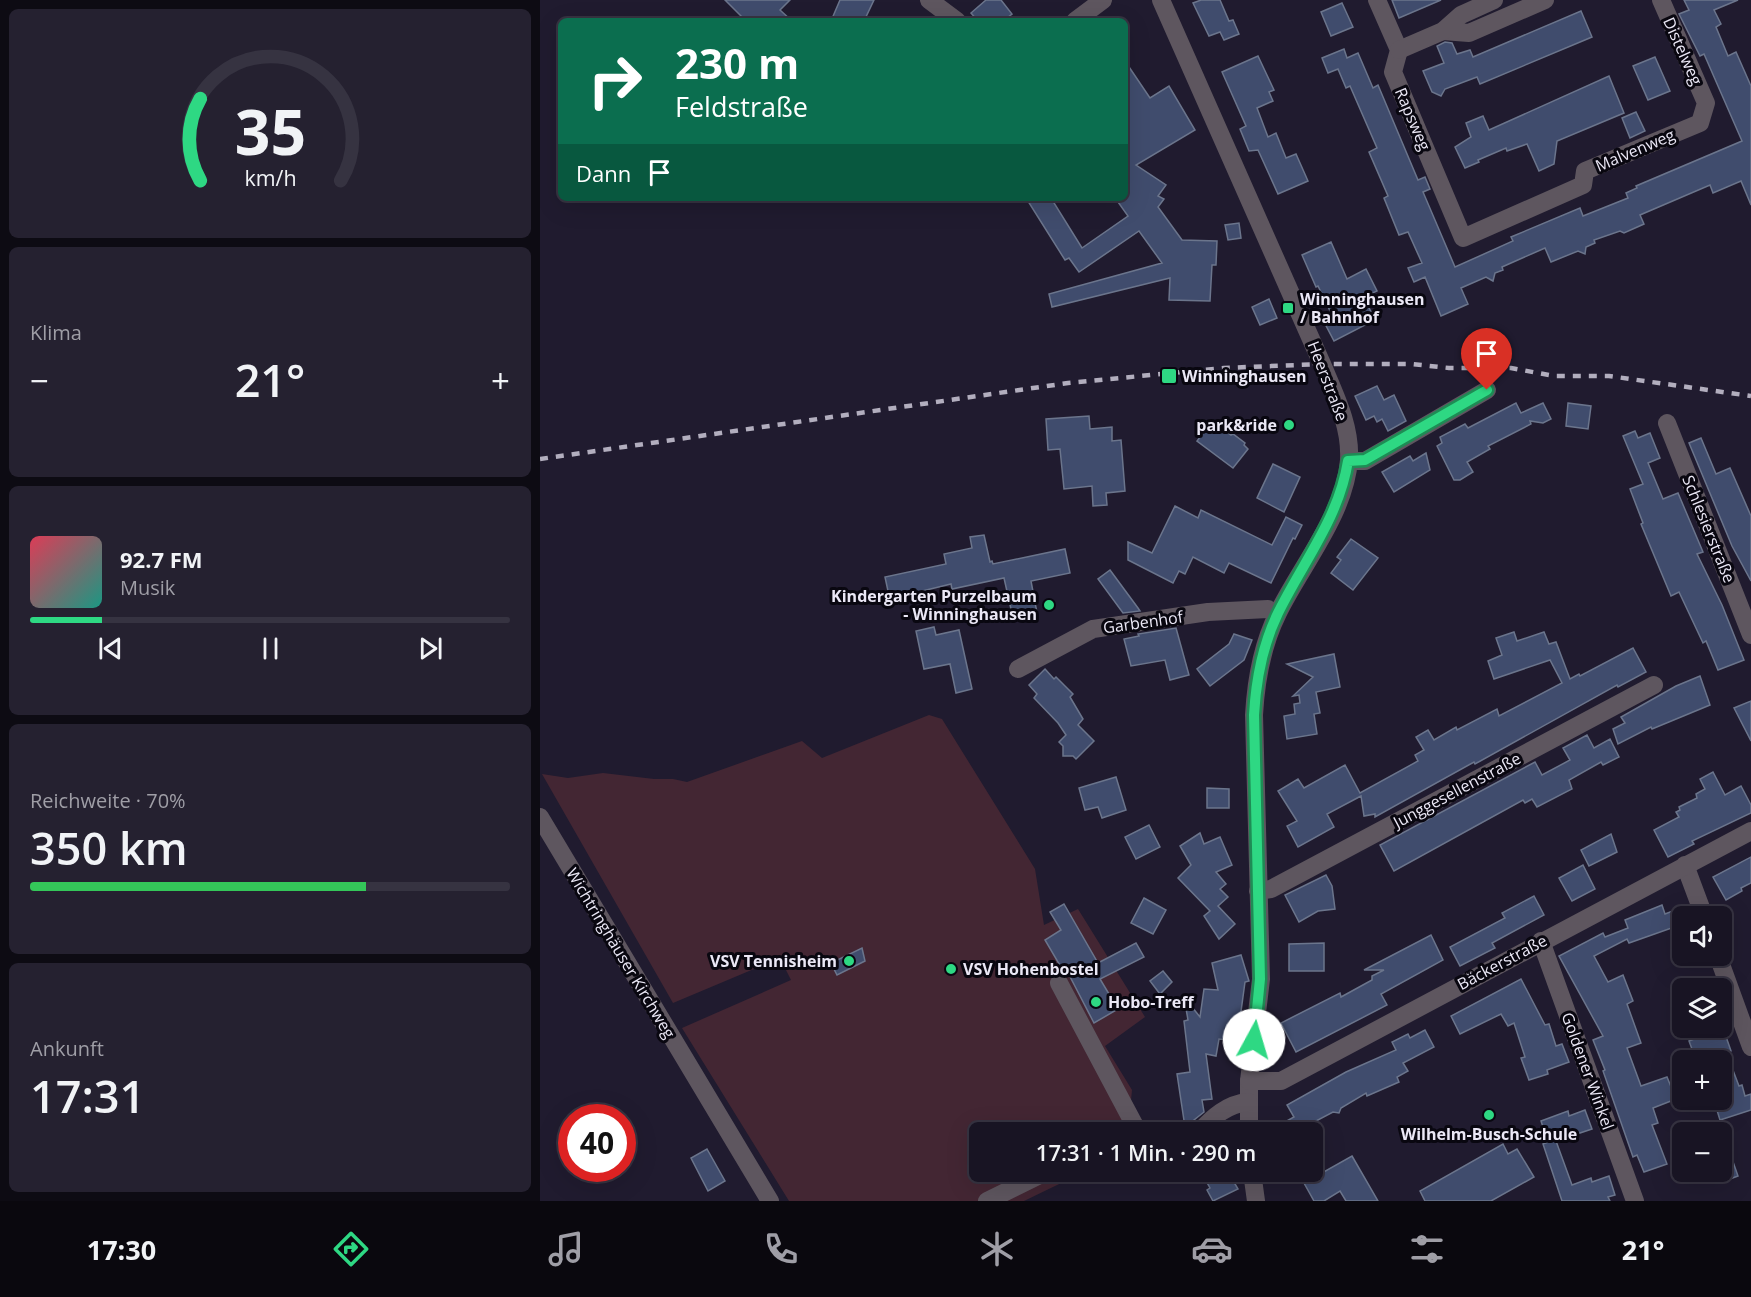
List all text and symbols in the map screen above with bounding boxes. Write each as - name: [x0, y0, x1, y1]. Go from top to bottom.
- street label: Distelweg: [1658, 14, 1708, 89]
- text: 230 m: [675, 34, 799, 91]
- icon: right: [576, 42, 654, 120]
- street label: Rapsweg: [1390, 84, 1436, 154]
- text: 35: [234, 88, 306, 173]
- text: Feldstraße: [675, 88, 808, 125]
- street label: Malvenweg: [1592, 123, 1678, 177]
- icon: arrive: [643, 156, 676, 189]
- text: Dann: [576, 158, 631, 188]
- text: km/h: [244, 163, 296, 192]
- place label: Winninghausen / Bahnhof: [1300, 288, 1424, 328]
- marker: Winninghausen / Bahnhof: [1281, 301, 1295, 315]
- text: Klima: [30, 319, 82, 346]
- pin: [1461, 328, 1512, 390]
- icon: arrive: [1470, 337, 1503, 370]
- street label: Heerstraße: [1303, 338, 1353, 424]
- text: 21°: [235, 349, 305, 410]
- text: −: [30, 358, 49, 403]
- text: +: [491, 358, 510, 403]
- place label: Winninghausen: [1182, 365, 1306, 387]
- marker: Winninghausen: [1160, 367, 1178, 385]
- place label: park&ride: [1196, 414, 1277, 436]
- marker: park&ride: [1282, 418, 1296, 432]
- street label: Schlesierstraße: [1677, 472, 1741, 586]
- text: 92.7 FM: [120, 544, 203, 574]
- text: Musik: [120, 574, 175, 601]
- place label: Kindergarten Purzelbaum - Winninghausen: [831, 585, 1037, 625]
- marker: Kindergarten Purzelbaum - Winninghausen: [1042, 598, 1056, 612]
- street label: Garbenhof: [1102, 605, 1186, 638]
- icon: previous: [94, 632, 127, 665]
- icon: pause: [254, 632, 287, 665]
- icon: next: [414, 632, 447, 665]
- street label: Junggesellenstraße: [1388, 747, 1525, 834]
- text: Reichweite · 70%: [30, 787, 186, 814]
- text: 350 km: [30, 817, 188, 878]
- street label: Wichtringhäuser Kirchweg: [561, 864, 681, 1042]
- map controls: [1672, 906, 1732, 1182]
- button: sound: [1672, 906, 1732, 966]
- street label: Bäckerstraße: [1453, 929, 1551, 995]
- place label: VSV Tennisheim: [710, 950, 837, 972]
- marker: VSV Tennisheim: [842, 954, 856, 968]
- place label: VSV Hohenbostel: [963, 958, 1099, 980]
- marker: VSV Hohenbostel: [944, 962, 958, 976]
- button: layers: [1672, 978, 1732, 1038]
- place label: Hobo-Treff: [1108, 991, 1195, 1013]
- marker: Hobo-Treff: [1089, 995, 1103, 1009]
- position arrow: [1222, 1008, 1286, 1072]
- street label: Goldener Winkel: [1557, 1009, 1619, 1133]
- text: Ankunft: [30, 1035, 104, 1062]
- button: +: [1672, 1050, 1732, 1110]
- text: 17:31: [30, 1065, 145, 1126]
- speed limit sign: 40: [558, 1104, 636, 1182]
- marker: Wilhelm-Busch-Schule: [1482, 1108, 1496, 1122]
- button: −: [1672, 1122, 1732, 1182]
- place label: Wilhelm-Busch-Schule: [1401, 1123, 1577, 1145]
- text: 17:31 · 1 Min. · 290 m: [1036, 1137, 1256, 1167]
- icon: directions: [330, 1228, 372, 1270]
- icon: music: [545, 1228, 587, 1270]
- icon: phone: [760, 1228, 802, 1270]
- icon: climate: [976, 1228, 1018, 1270]
- icon: car: [1191, 1228, 1233, 1270]
- icon: filters: [1406, 1228, 1448, 1270]
- text: 17:30: [87, 1231, 156, 1268]
- text: 21°: [1622, 1231, 1664, 1268]

